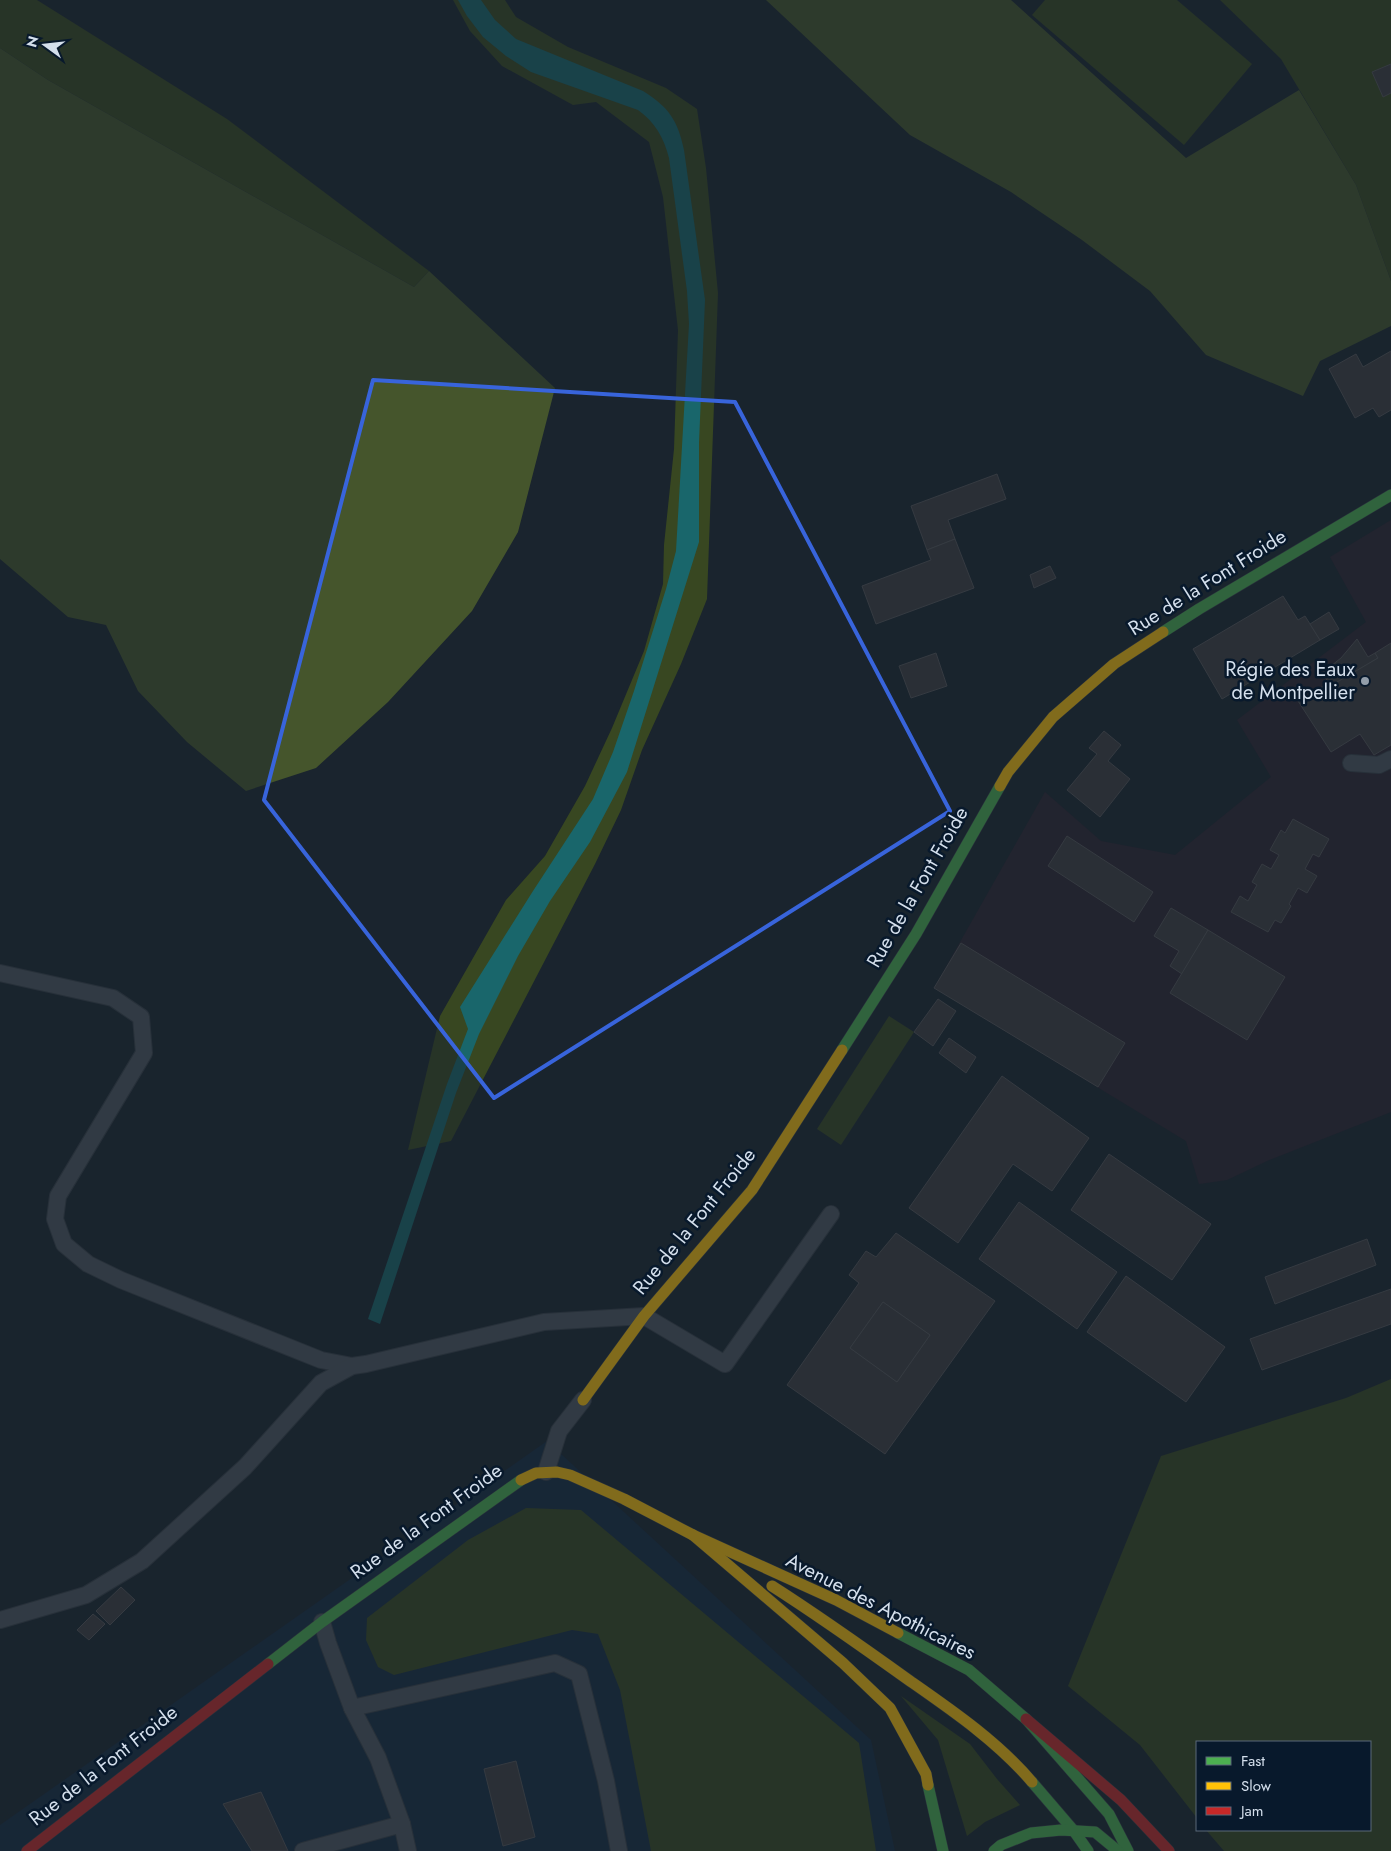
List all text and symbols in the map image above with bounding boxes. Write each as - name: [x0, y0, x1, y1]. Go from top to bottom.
- north arrow: [20, 20, 70, 70]
- text: N: [21, 34, 44, 50]
- street label: Rue de la Font Froide: [1123, 522, 1292, 643]
- place label: Régie des Eaux de Montpellier: [1225, 655, 1356, 707]
- marker: Régie des Eaux de Montpellier: [1359, 675, 1371, 687]
- street label: Rue de la Font Froide: [859, 801, 975, 973]
- street label: Rue de la Font Froide: [626, 1142, 763, 1301]
- street label: Rue de la Font Froide: [344, 1456, 508, 1586]
- street label: Avenue des Apothicaires: [781, 1546, 981, 1667]
- street label: Rue de la Font Froide: [23, 1698, 184, 1833]
- legend: [1196, 1741, 1371, 1831]
- text: Fast: [1241, 1750, 1265, 1772]
- text: Slow: [1241, 1775, 1272, 1797]
- text: Jam: [1239, 1800, 1264, 1822]

